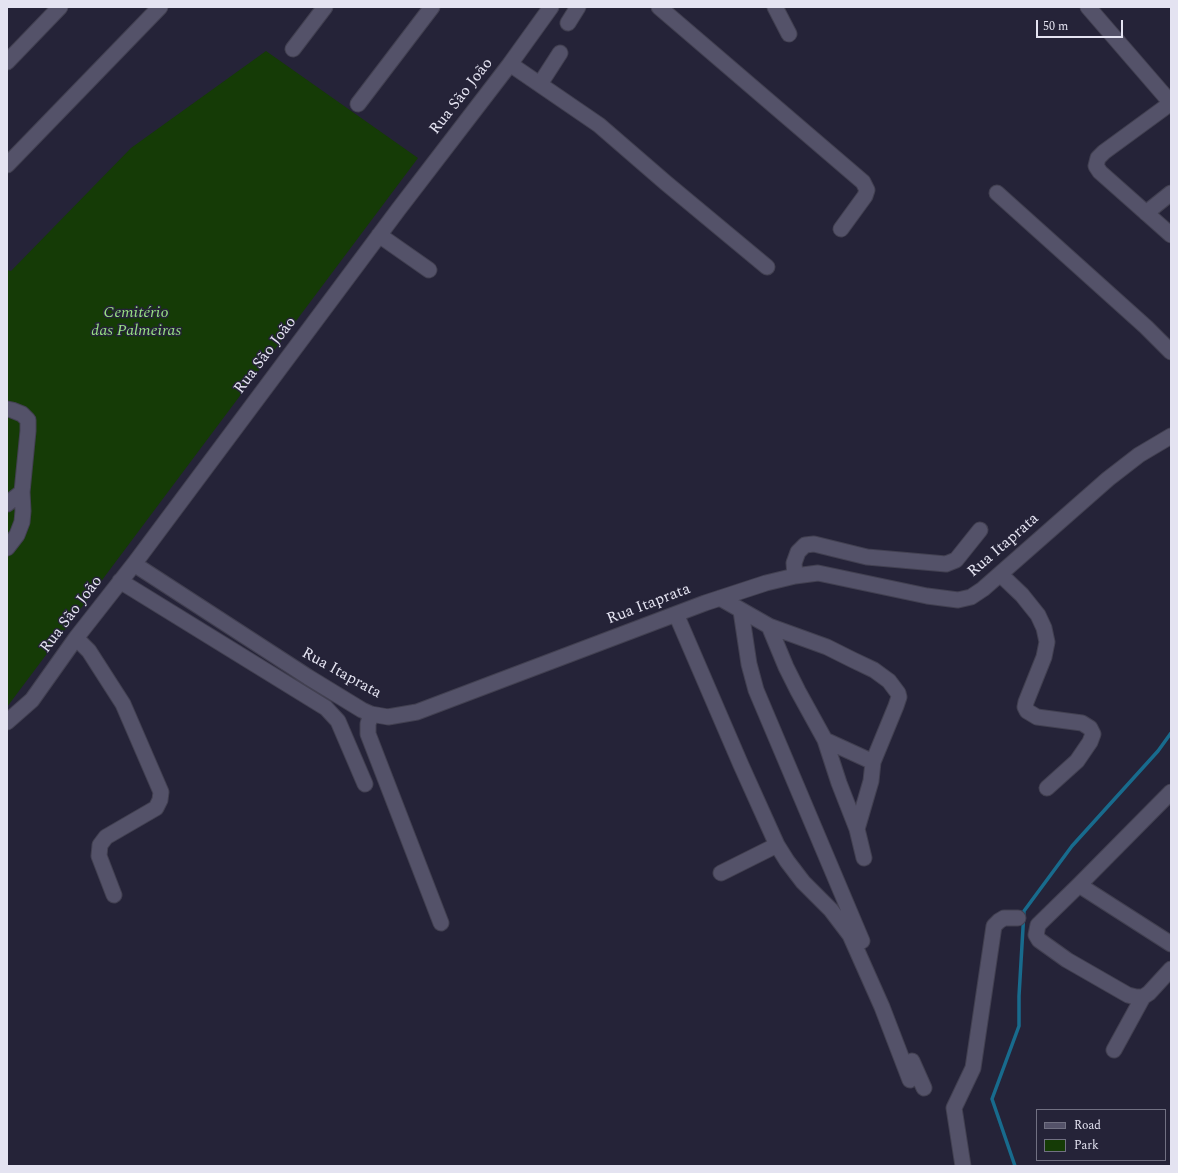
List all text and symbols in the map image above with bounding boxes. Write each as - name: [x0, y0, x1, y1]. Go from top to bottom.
- scale bar: [1038, 12, 1125, 38]
- text: 50 m: [1043, 17, 1068, 36]
- street label: Rua São João: [426, 55, 498, 139]
- park label: Cemitério das Palmeiras: [91, 304, 181, 342]
- street label: Rua São João: [231, 314, 301, 398]
- street label: Rua Itaprata: [964, 510, 1044, 582]
- street label: Rua São João: [37, 573, 107, 657]
- street label: Rua Itaprata: [604, 580, 694, 630]
- street label: Rua Itaprata: [298, 644, 384, 704]
- legend: [1036, 1109, 1166, 1161]
- text: Road: [1074, 1116, 1101, 1135]
- text: Park: [1074, 1136, 1099, 1155]

